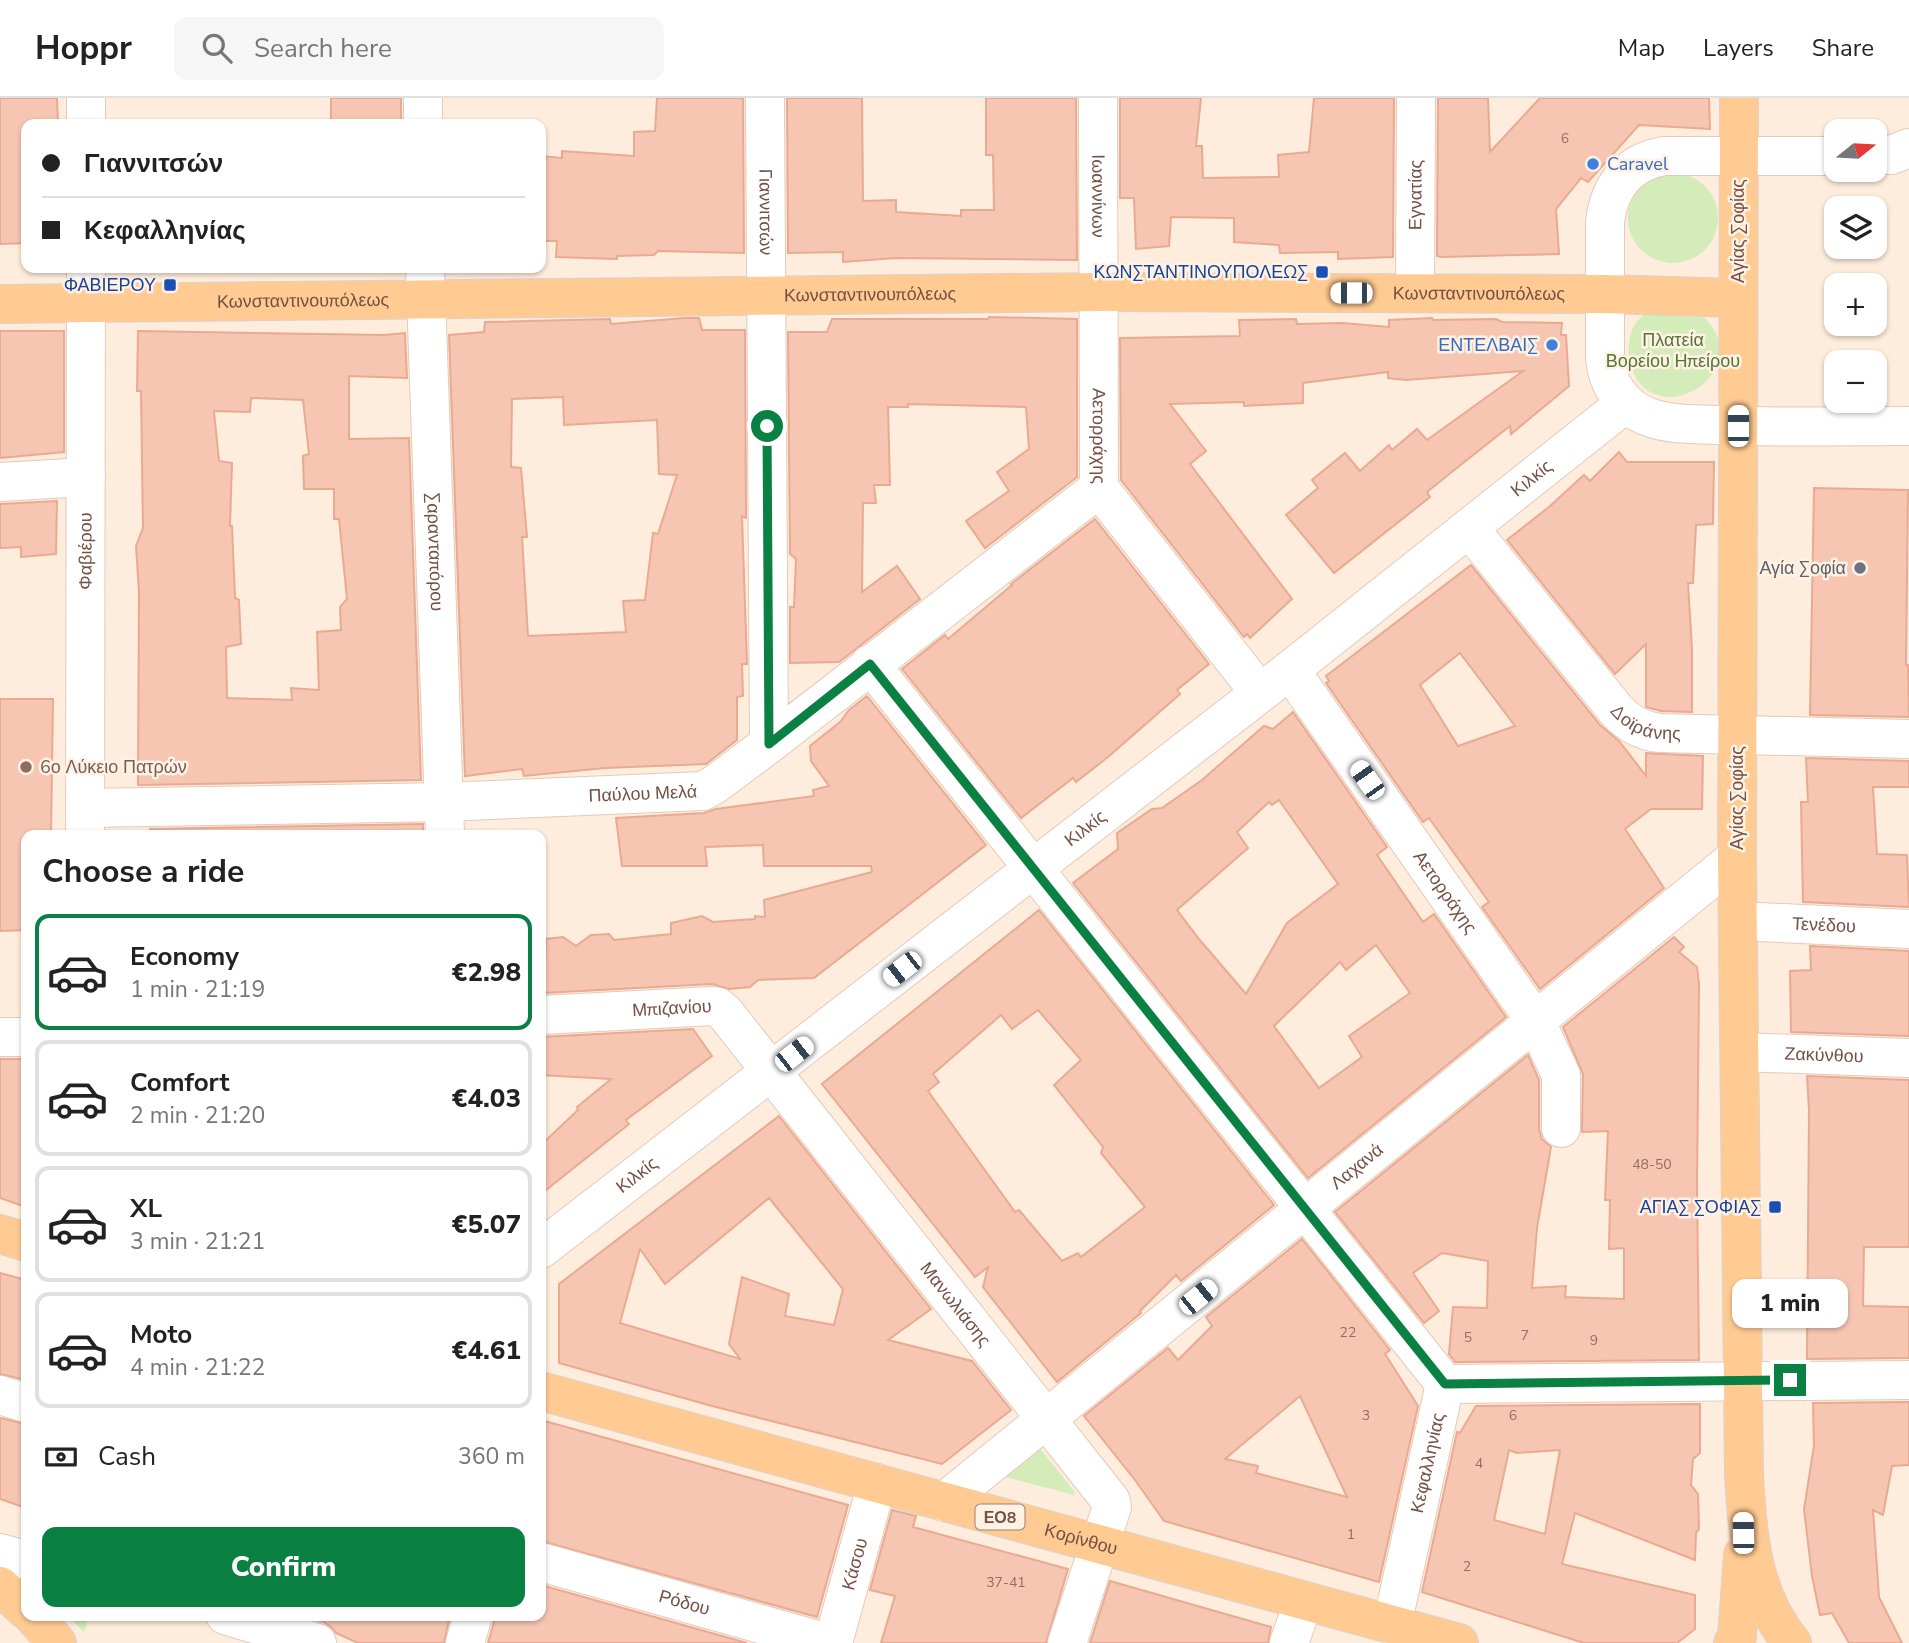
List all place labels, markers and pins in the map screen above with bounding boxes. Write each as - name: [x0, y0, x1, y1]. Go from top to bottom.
- place label: Caravel: [1607, 152, 1669, 176]
- marker: Caravel: [1585, 156, 1601, 172]
- place label: ΚΩΝΣΤΑΝΤΙΝΟΥΠΟΛΕΩΣ: [1094, 260, 1308, 284]
- marker: ΚΩΝΣΤΑΝΤΙΝΟΥΠΟΛΕΩΣ: [1314, 264, 1330, 280]
- place label: ΦΑΒΙΕΡΟΥ: [64, 273, 156, 297]
- marker: ΦΑΒΙΕΡΟΥ: [162, 277, 178, 293]
- place label: ΕΝΤΕΛΒΑΙΣ: [1438, 333, 1538, 357]
- marker: ΕΝΤΕΛΒΑΙΣ: [1544, 337, 1560, 353]
- place label: Αγία Σοφία: [1759, 556, 1846, 580]
- marker: Αγία Σοφία: [1852, 560, 1868, 576]
- place label: 6ο Λύκειο Πατρών: [40, 755, 187, 779]
- marker: 6ο Λύκειο Πατρών: [18, 759, 34, 775]
- place label: ΑΓΙΑΣ ΣΟΦΙΑΣ: [1640, 1195, 1761, 1219]
- marker: ΑΓΙΑΣ ΣΟΦΙΑΣ: [1767, 1199, 1783, 1215]

